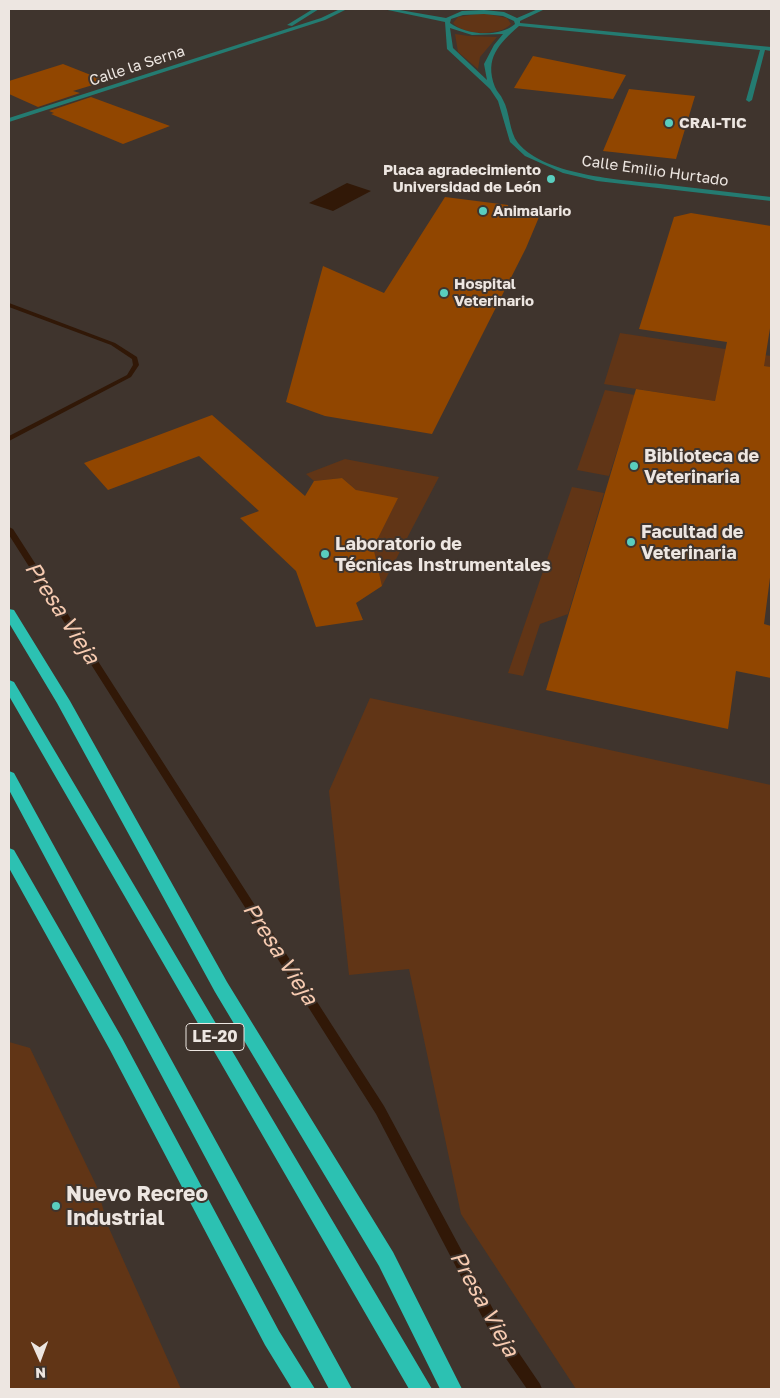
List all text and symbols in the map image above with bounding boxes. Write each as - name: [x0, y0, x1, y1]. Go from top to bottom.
- street label: Calle la Serna: [87, 42, 187, 90]
- place label: CRAI-TIC: [679, 114, 747, 132]
- marker: CRAI-TIC: [663, 117, 675, 129]
- street label: Calle Emilio Hurtado: [581, 152, 729, 190]
- place label: Placa agradecimiento Universidad de León: [383, 161, 541, 196]
- marker: Placa agradecimiento Universidad de León: [545, 173, 557, 185]
- place label: Animalario: [493, 202, 571, 220]
- marker: Animalario: [477, 205, 489, 217]
- place label: Hospital Veterinario: [454, 275, 534, 310]
- marker: Hospital Veterinario: [438, 287, 450, 299]
- place label: Biblioteca de Veterinaria: [644, 445, 759, 488]
- marker: Biblioteca de Veterinaria: [628, 460, 640, 472]
- place label: Facultad de Veterinaria: [641, 521, 743, 564]
- place label: Laboratorio de Técnicas Instrumentales: [335, 533, 551, 576]
- marker: Facultad de Veterinaria: [625, 536, 637, 548]
- marker: Laboratorio de Técnicas Instrumentales: [319, 548, 331, 560]
- water label: Presa Vieja: [19, 557, 105, 669]
- water label: Presa Vieja: [237, 898, 323, 1010]
- road number: LE-20: [186, 1024, 244, 1050]
- place label: Nuevo Recreo Industrial: [66, 1181, 208, 1231]
- marker: Nuevo Recreo Industrial: [50, 1200, 62, 1212]
- water label: Presa Vieja: [444, 1247, 524, 1361]
- north arrow: [15, 1333, 65, 1383]
- text: N: [35, 1365, 46, 1382]

